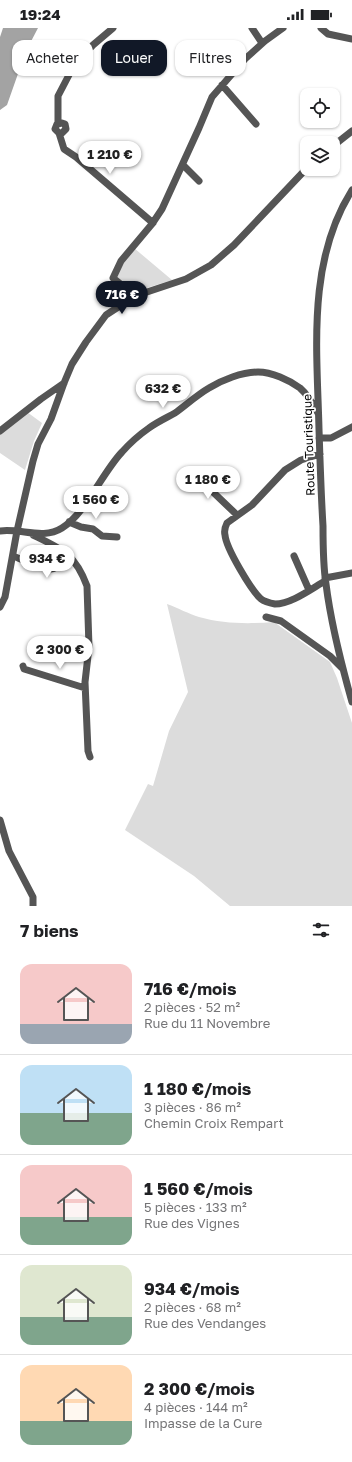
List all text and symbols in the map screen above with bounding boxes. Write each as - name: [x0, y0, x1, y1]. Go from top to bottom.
- text: 19:24: [20, 5, 61, 23]
- chip: Acheter: [12, 40, 93, 76]
- chip: Louer: [101, 40, 167, 76]
- chip: Filtres: [175, 40, 246, 76]
- map controls: [300, 88, 340, 176]
- button: locate: [300, 88, 340, 128]
- button: layers: [300, 136, 340, 176]
- pin: 1 210 €: [73, 141, 147, 175]
- text: 1 210 €: [87, 146, 133, 162]
- pin: 716 €: [94, 281, 150, 315]
- text: 716 €: [105, 286, 139, 302]
- pin: 632 €: [135, 375, 191, 409]
- text: 632 €: [145, 380, 181, 396]
- street label: Route Touristique: [299, 394, 318, 496]
- pin: 1 180 €: [171, 466, 245, 500]
- text: 1 180 €: [185, 471, 231, 487]
- pin: 1 560 €: [59, 486, 133, 520]
- text: 1 560 €: [73, 491, 120, 507]
- pin: 934 €: [19, 545, 75, 579]
- text: 934 €: [29, 550, 65, 566]
- pin: 2 300 €: [23, 636, 97, 670]
- text: 2 300 €: [36, 641, 84, 657]
- icon: filters: [310, 919, 332, 941]
- text: 7 biens: [20, 920, 78, 941]
- text: 716 €/mois: [144, 978, 236, 999]
- icon: home: [52, 980, 100, 1028]
- text: 2 pièces · 52 m²: [144, 999, 240, 1015]
- text: Rue du 11 Novembre: [144, 1015, 270, 1031]
- text: 1 180 €/mois: [144, 1078, 251, 1099]
- icon: home: [52, 1081, 100, 1129]
- text: 3 pièces · 86 m²: [144, 1099, 241, 1115]
- text: Chemin Croix Rempart: [144, 1115, 284, 1131]
- text: 1 560 €/mois: [144, 1178, 253, 1199]
- icon: home: [52, 1181, 100, 1229]
- text: 5 pièces · 133 m²: [144, 1199, 247, 1215]
- text: Rue des Vignes: [144, 1215, 240, 1231]
- text: 934 €/mois: [144, 1278, 239, 1299]
- icon: home: [52, 1281, 100, 1329]
- text: 2 pièces · 68 m²: [144, 1299, 241, 1315]
- text: Rue des Vendanges: [144, 1315, 266, 1331]
- text: 2 300 €/mois: [144, 1378, 255, 1399]
- icon: home: [52, 1381, 100, 1429]
- text: 4 pièces · 144 m²: [144, 1399, 248, 1415]
- text: Impasse de la Cure: [144, 1415, 262, 1431]

